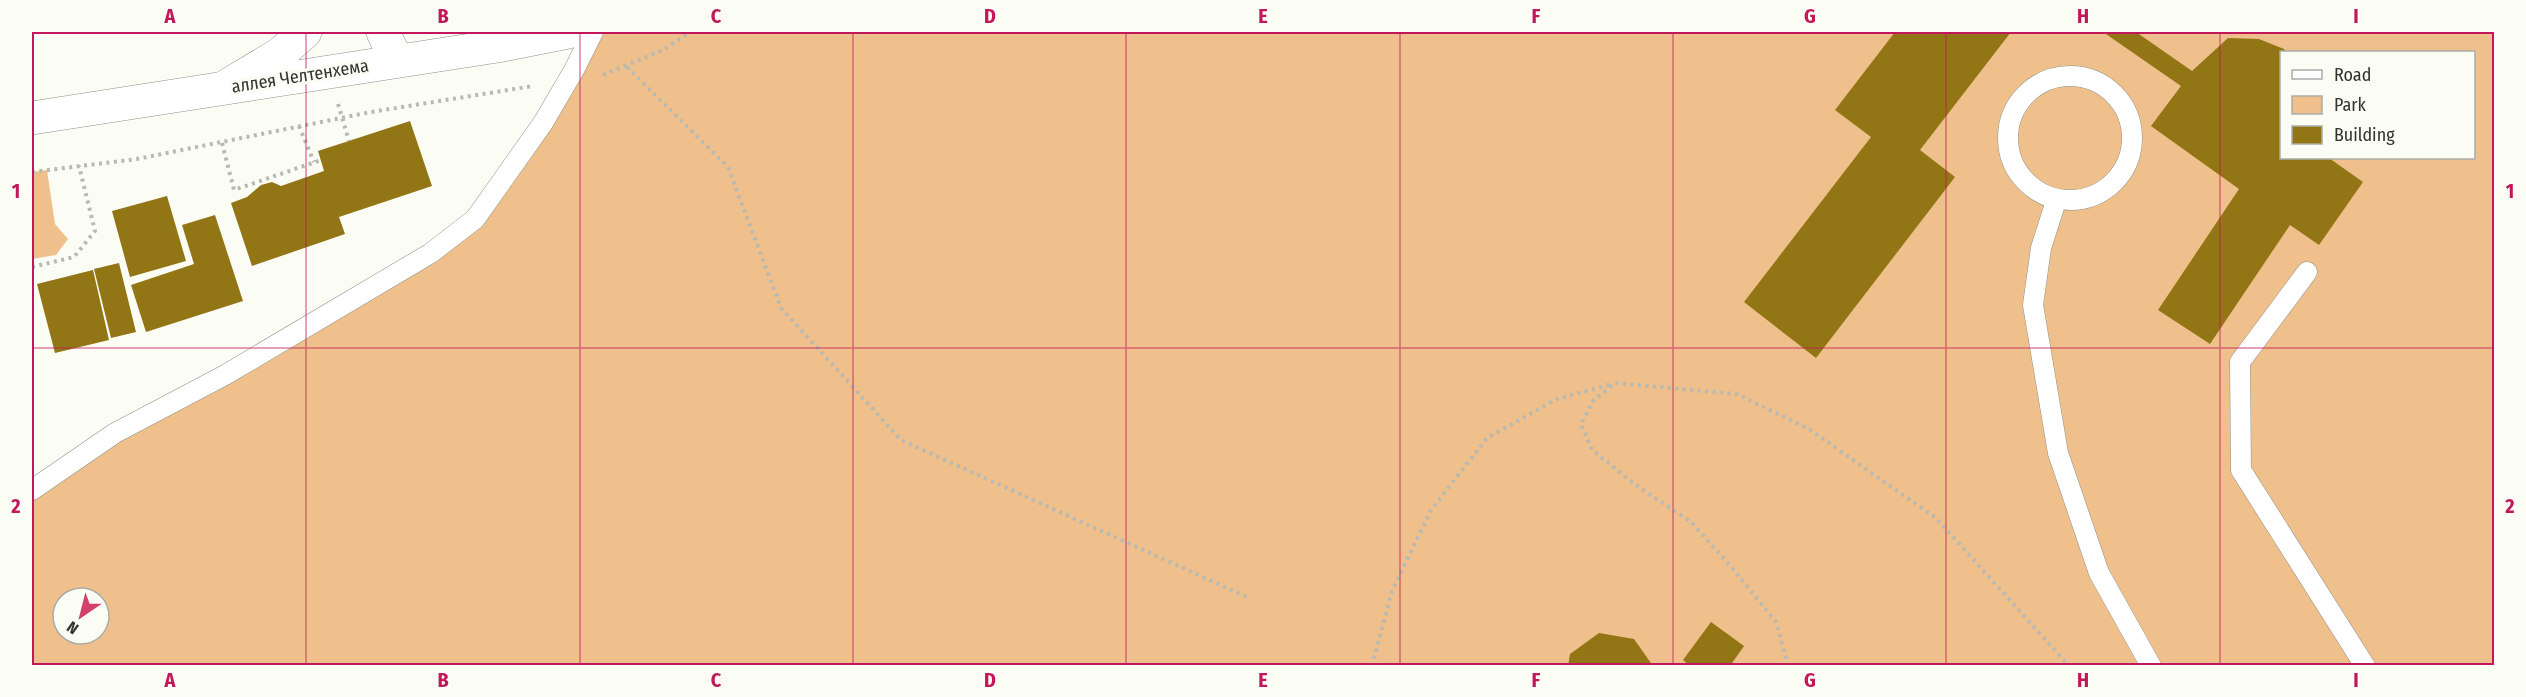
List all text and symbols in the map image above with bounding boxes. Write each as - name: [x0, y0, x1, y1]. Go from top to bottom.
- text: A: [164, 4, 177, 28]
- text: B: [437, 4, 449, 28]
- text: C: [711, 4, 722, 28]
- text: D: [984, 4, 996, 28]
- text: E: [1258, 4, 1268, 28]
- text: F: [1532, 4, 1541, 28]
- text: G: [1804, 4, 1816, 28]
- text: H: [2077, 4, 2089, 28]
- text: I: [2353, 4, 2359, 28]
- legend: [2280, 51, 2475, 159]
- street label: аллея Челтенхема: [230, 54, 370, 98]
- text: Road: [2334, 64, 2371, 86]
- text: Park: [2334, 94, 2367, 116]
- text: Building: [2334, 124, 2395, 146]
- text: 1: [12, 179, 20, 203]
- text: 1: [2506, 179, 2514, 203]
- text: 2: [10, 494, 21, 518]
- text: 2: [2504, 494, 2515, 518]
- north arrow: [51, 586, 111, 646]
- text: N: [63, 617, 82, 638]
- text: A: [164, 668, 177, 692]
- text: B: [437, 668, 449, 692]
- text: C: [711, 668, 722, 692]
- text: D: [984, 668, 996, 692]
- text: E: [1258, 668, 1268, 692]
- text: F: [1532, 668, 1541, 692]
- text: G: [1804, 668, 1816, 692]
- text: H: [2077, 668, 2089, 692]
- text: I: [2353, 668, 2359, 692]

